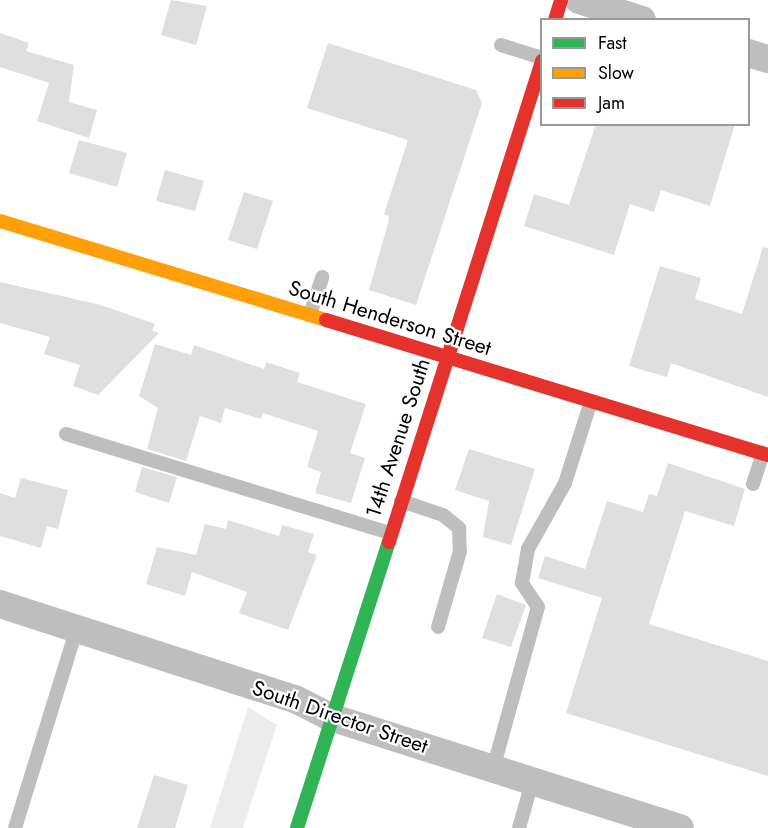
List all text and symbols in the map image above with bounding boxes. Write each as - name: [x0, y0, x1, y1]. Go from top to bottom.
- legend: [540, 18, 750, 126]
- text: Fast: [598, 30, 627, 56]
- text: Slow: [598, 60, 634, 86]
- text: Jam: [598, 90, 625, 116]
- street label: South Henderson Street: [286, 275, 494, 361]
- street label: 14th Avenue South: [360, 355, 436, 521]
- street label: South Director Street: [249, 675, 431, 759]

